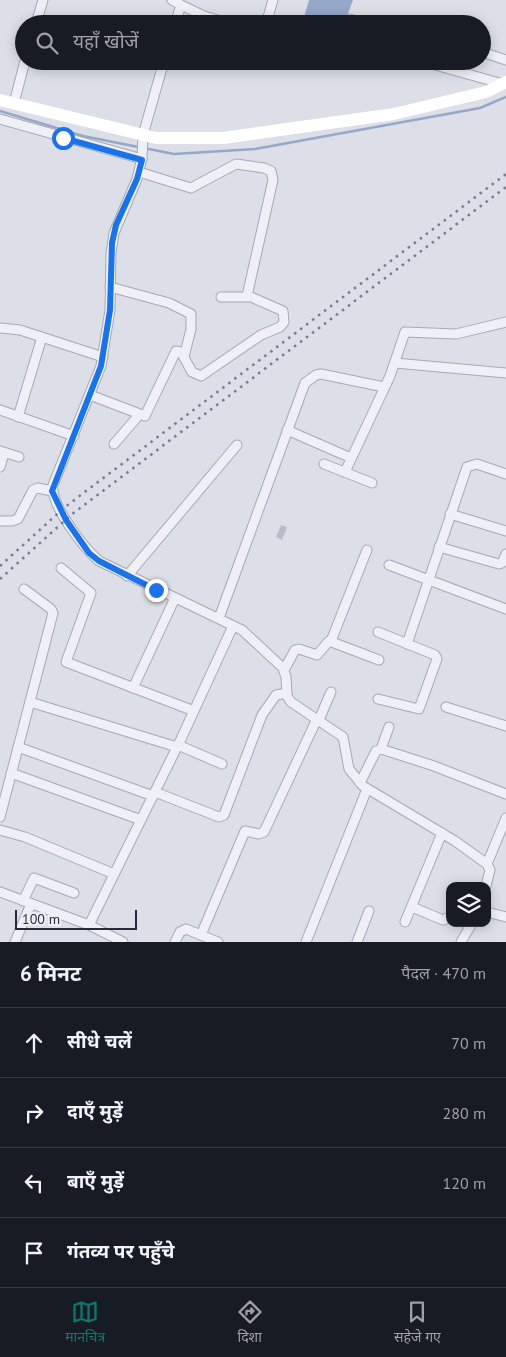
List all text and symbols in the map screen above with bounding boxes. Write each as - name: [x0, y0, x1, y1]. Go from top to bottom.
- search box: [15, 15, 491, 70]
- icon: search: [33, 29, 61, 57]
- text: यहाँ खोजें: [73, 29, 139, 53]
- route start: [52, 127, 75, 150]
- route end: [145, 579, 168, 602]
- map controls: [446, 882, 491, 927]
- button: layers: [446, 882, 491, 927]
- scale bar: [15, 907, 138, 930]
- text: 100 m: [22, 910, 60, 928]
- text: 6 मिनट: [20, 960, 81, 987]
- text: पैदल · 470 m: [401, 963, 486, 983]
- icon: ahead: [20, 1029, 48, 1057]
- text: सीधे चलें: [67, 1029, 132, 1053]
- text: 70 m: [451, 1033, 486, 1053]
- icon: right: [20, 1099, 48, 1127]
- text: दाएँ मुड़ें: [67, 1099, 123, 1123]
- text: 280 m: [443, 1103, 486, 1123]
- icon: left: [20, 1169, 48, 1197]
- text: बाएँ मुड़ें: [67, 1169, 124, 1193]
- text: 120 m: [443, 1173, 486, 1193]
- icon: arrive: [20, 1239, 48, 1267]
- text: गंतव्य पर पहुँचे: [67, 1239, 174, 1263]
- tab: मानचित्र: [65, 1298, 105, 1348]
- tab: दिशा: [236, 1298, 264, 1348]
- tab: सहेजे गए: [394, 1298, 441, 1348]

